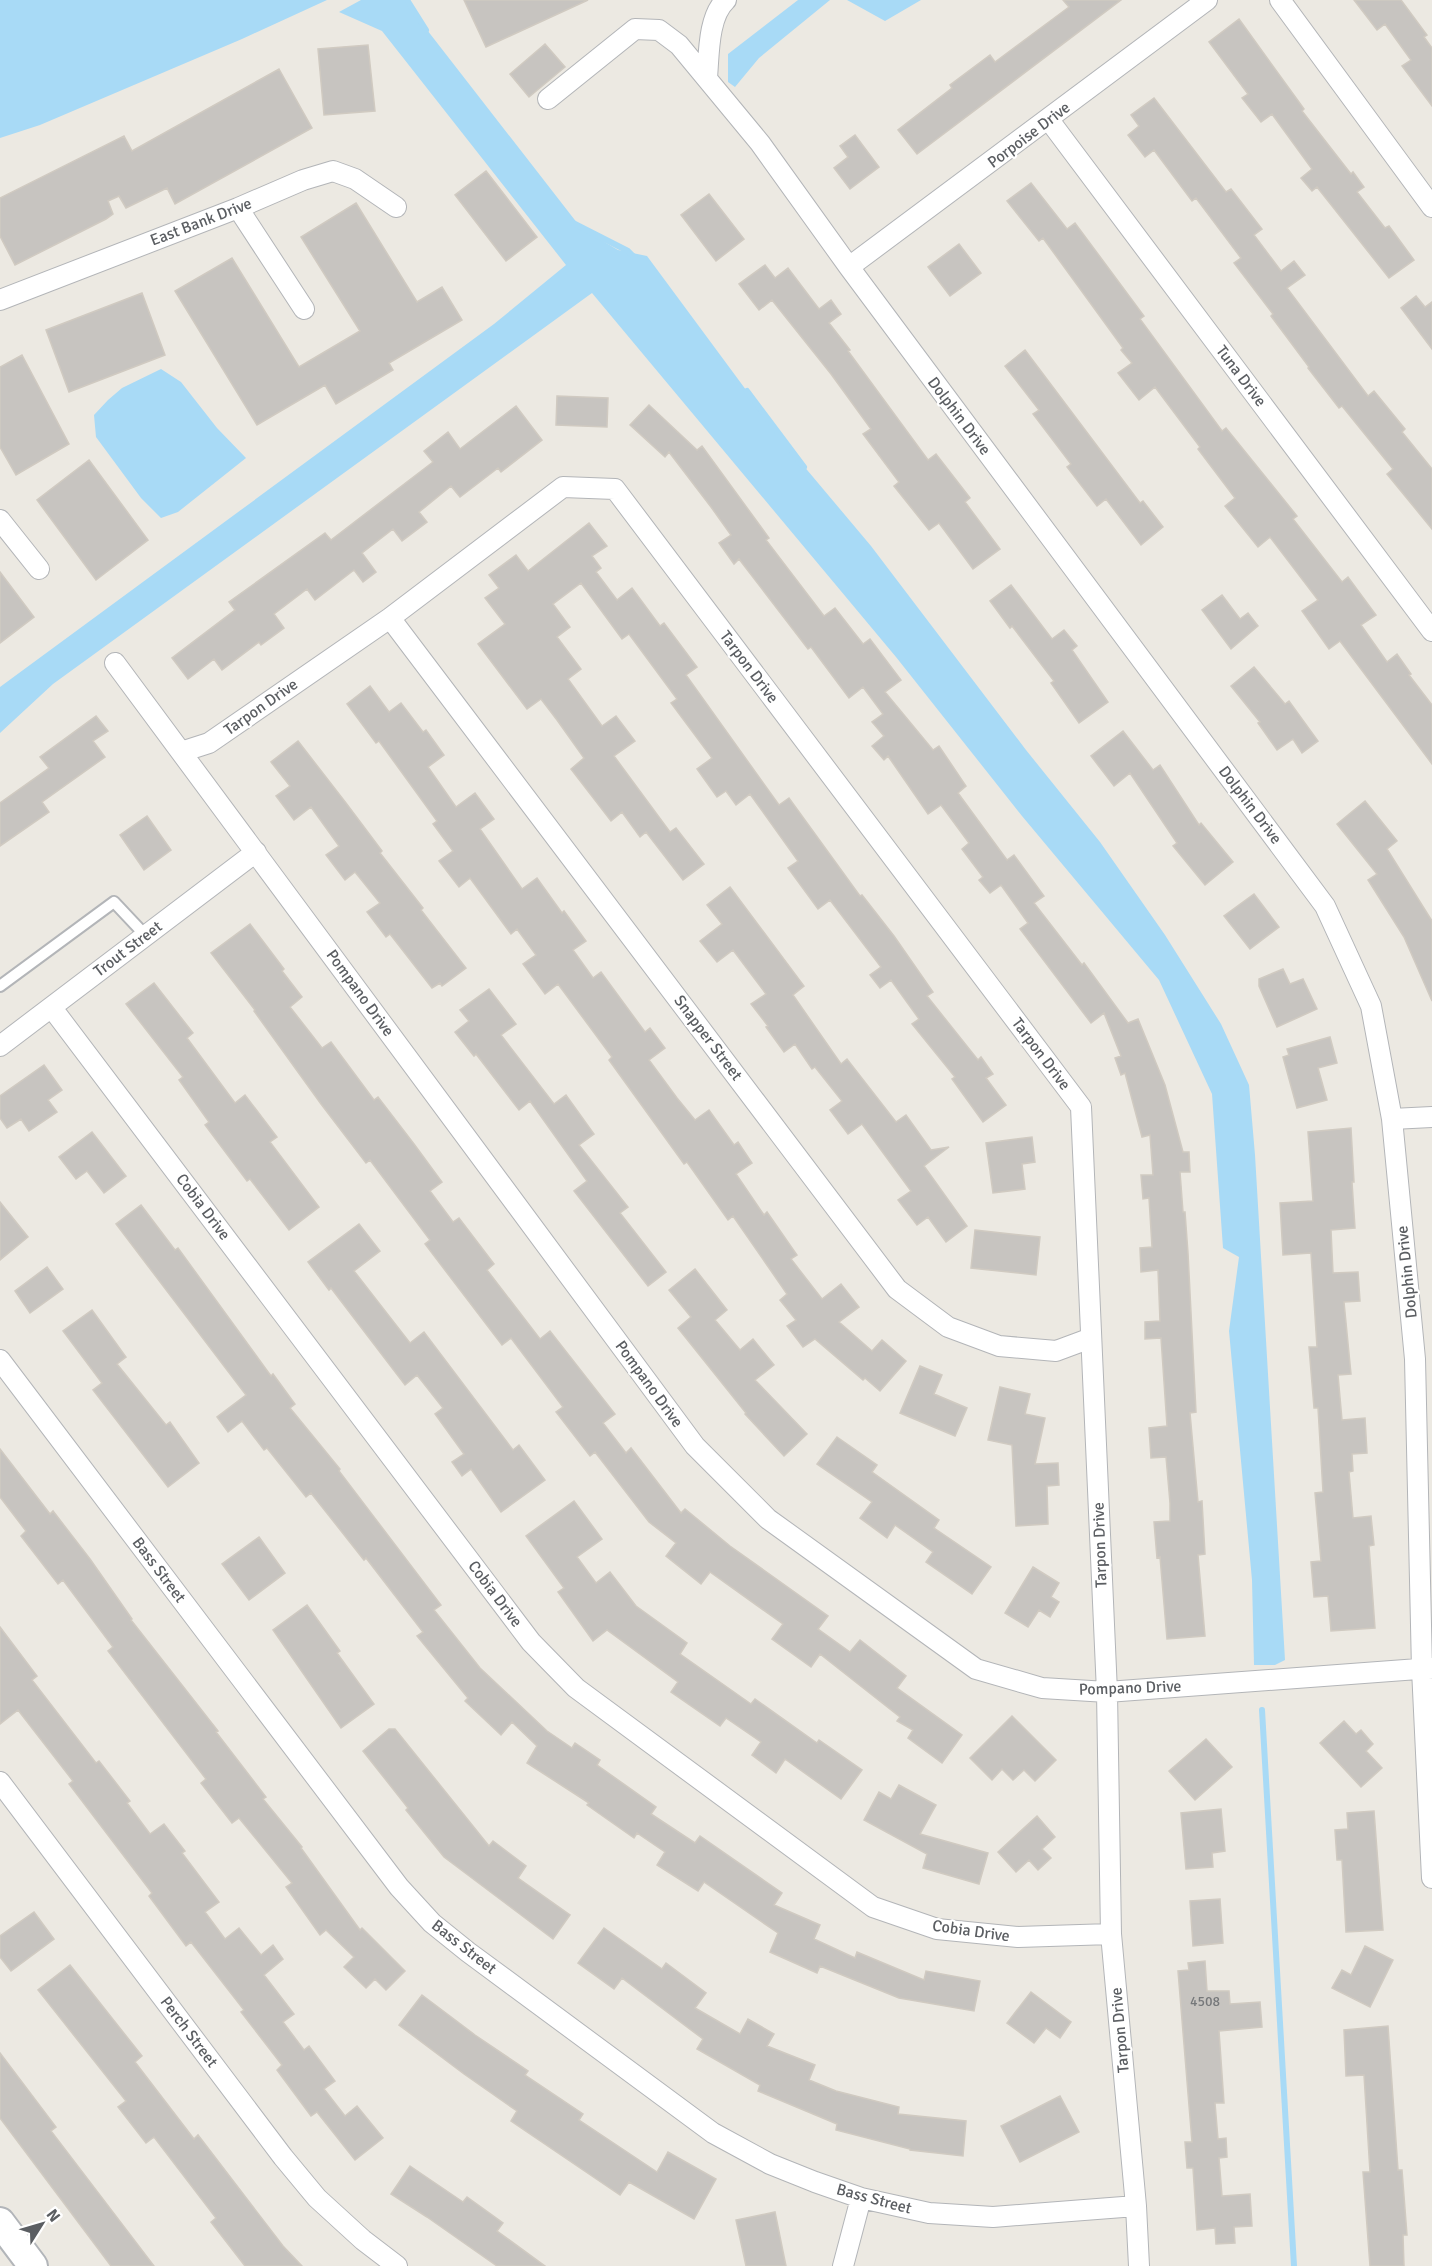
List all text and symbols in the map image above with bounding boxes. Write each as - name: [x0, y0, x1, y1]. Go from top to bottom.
- street label: Porpoise Drive: [984, 97, 1074, 173]
- street label: East Bank Drive: [147, 193, 255, 251]
- street label: Tuna Drive: [1212, 341, 1270, 411]
- street label: Dolphin Drive: [923, 373, 995, 459]
- street label: Tarpon Drive: [715, 627, 783, 707]
- street label: Tarpon Drive: [220, 674, 302, 740]
- street label: Dolphin Drive: [1214, 762, 1286, 848]
- street label: Trout Street: [90, 917, 167, 981]
- street label: Pompano Drive: [322, 946, 398, 1040]
- street label: Snapper Street: [669, 991, 747, 1085]
- street label: Tarpon Drive: [1007, 1014, 1075, 1094]
- street label: Cobia Drive: [172, 1170, 234, 1244]
- street label: Dolphin Drive: [1392, 1225, 1422, 1319]
- street label: Pompano Drive: [611, 1337, 687, 1431]
- street label: Tarpon Drive: [1089, 1502, 1111, 1588]
- street label: Bass Street: [128, 1533, 190, 1607]
- street label: Cobia Drive: [464, 1557, 526, 1631]
- street label: Pompano Drive: [1078, 1676, 1182, 1700]
- street label: Bass Street: [428, 1915, 501, 1979]
- street label: Cobia Drive: [931, 1916, 1011, 1946]
- street label: Tarpon Drive: [1106, 1987, 1134, 2073]
- street label: Perch Street: [156, 1993, 222, 2072]
- house number: 4508: [1190, 1993, 1220, 2010]
- street label: Bass Street: [834, 2179, 914, 2219]
- north arrow: [12, 2194, 72, 2254]
- text: N: [42, 2205, 65, 2226]

